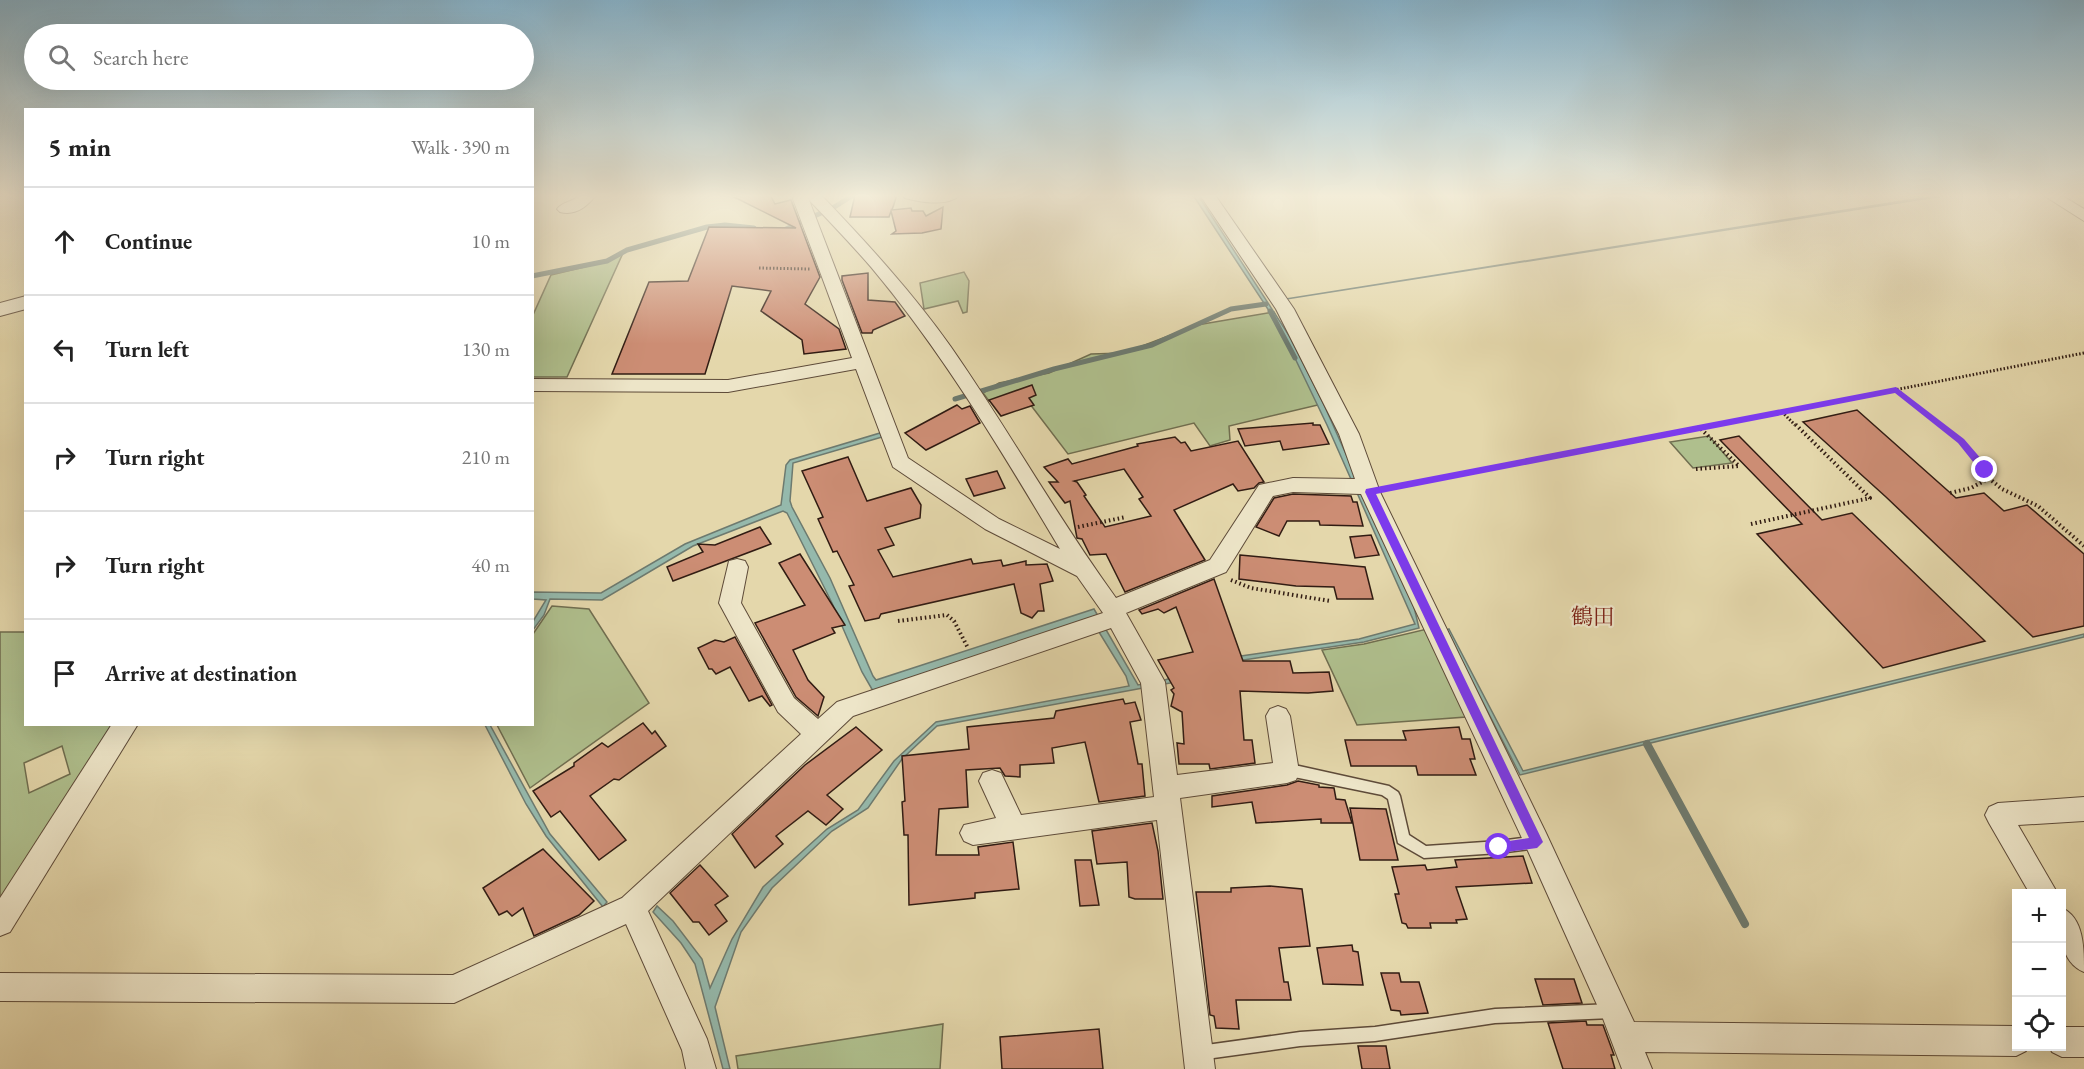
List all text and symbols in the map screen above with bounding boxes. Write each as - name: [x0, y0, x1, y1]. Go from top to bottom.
- search box: [24, 24, 534, 90]
- icon: search: [45, 41, 78, 74]
- text: Search here: [93, 43, 188, 72]
- text: 5 min: [48, 130, 111, 164]
- text: Walk · 390 m: [411, 134, 510, 160]
- icon: ahead: [48, 225, 81, 258]
- text: Continue: [105, 227, 192, 256]
- text: 10 m: [471, 228, 510, 254]
- icon: left: [48, 333, 81, 366]
- text: Turn left: [105, 335, 189, 364]
- text: 130 m: [462, 336, 510, 362]
- icon: right: [48, 441, 81, 474]
- text: Turn right: [105, 443, 204, 472]
- text: 210 m: [462, 444, 510, 470]
- route end: [1971, 456, 1997, 482]
- icon: right: [48, 549, 81, 582]
- text: Turn right: [105, 551, 204, 580]
- text: 40 m: [471, 552, 510, 578]
- district label: 鶴田: [1571, 602, 1615, 631]
- icon: arrive: [48, 657, 81, 690]
- text: Arrive at destination: [105, 659, 297, 688]
- route start: [1485, 833, 1511, 859]
- map controls: [2012, 889, 2066, 1051]
- button: +: [2012, 889, 2066, 943]
- button: −: [2012, 943, 2066, 997]
- button: locate: [2012, 997, 2066, 1051]

